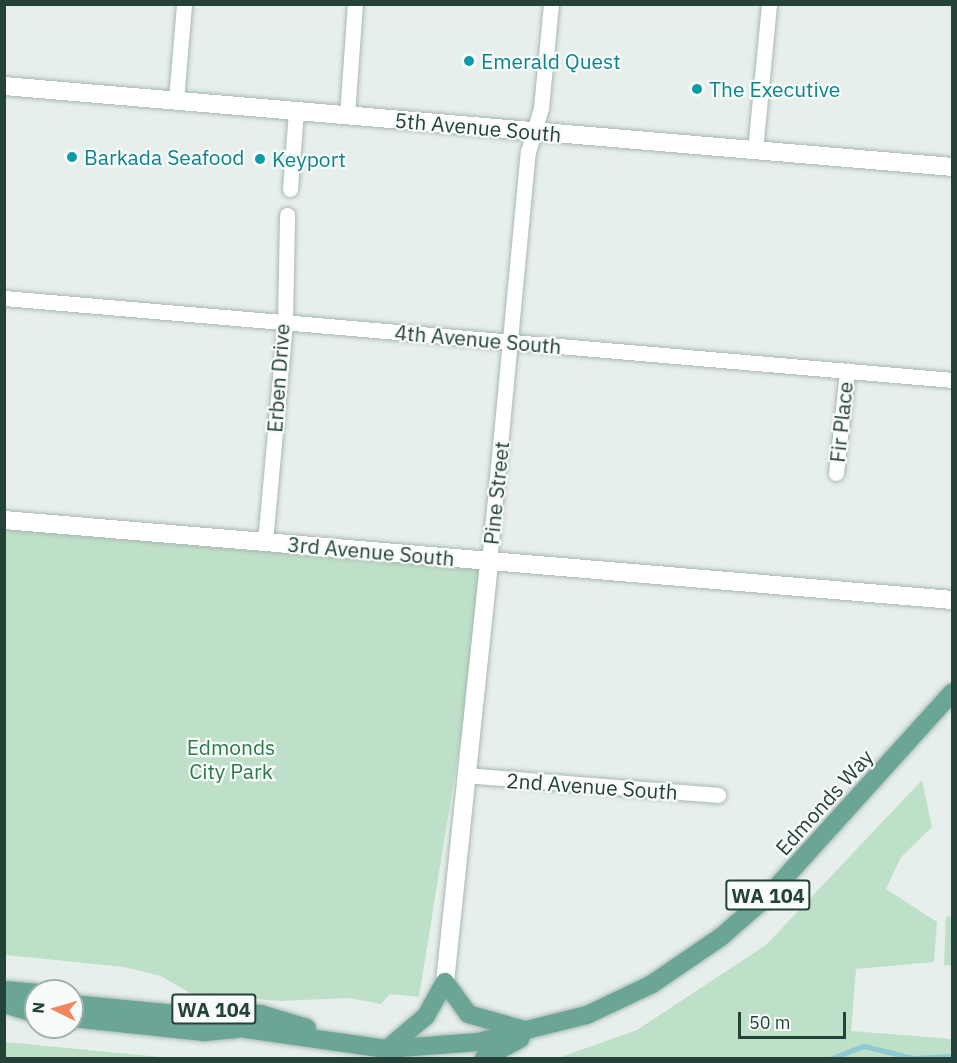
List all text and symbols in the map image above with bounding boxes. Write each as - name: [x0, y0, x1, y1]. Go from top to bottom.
- place label: Emerald Quest: [481, 48, 621, 74]
- marker: Emerald Quest: [462, 54, 476, 68]
- place label: The Executive: [709, 76, 840, 102]
- marker: The Executive: [690, 82, 704, 96]
- street label: 5th Avenue South: [394, 107, 562, 147]
- place label: Barkada Seafood: [84, 144, 245, 170]
- place label: Keyport: [272, 146, 346, 172]
- marker: Barkada Seafood: [65, 150, 79, 164]
- marker: Keyport: [253, 152, 267, 166]
- street label: 4th Avenue South: [394, 319, 562, 359]
- street label: Erben Drive: [262, 323, 294, 433]
- street label: Fir Place: [824, 380, 858, 464]
- street label: Pine Street: [478, 440, 514, 546]
- street label: 3rd Avenue South: [286, 531, 456, 571]
- park label: Edmonds City Park: [187, 734, 275, 784]
- street label: Edmonds Way: [770, 744, 878, 860]
- street label: 2nd Avenue South: [505, 767, 679, 805]
- road number: WA 104: [724, 878, 812, 912]
- north arrow: [24, 979, 84, 1039]
- road number: WA 104: [170, 992, 258, 1026]
- scale bar: [741, 1000, 849, 1038]
- text: N: [28, 1001, 49, 1014]
- text: 50 m: [749, 1011, 791, 1034]

